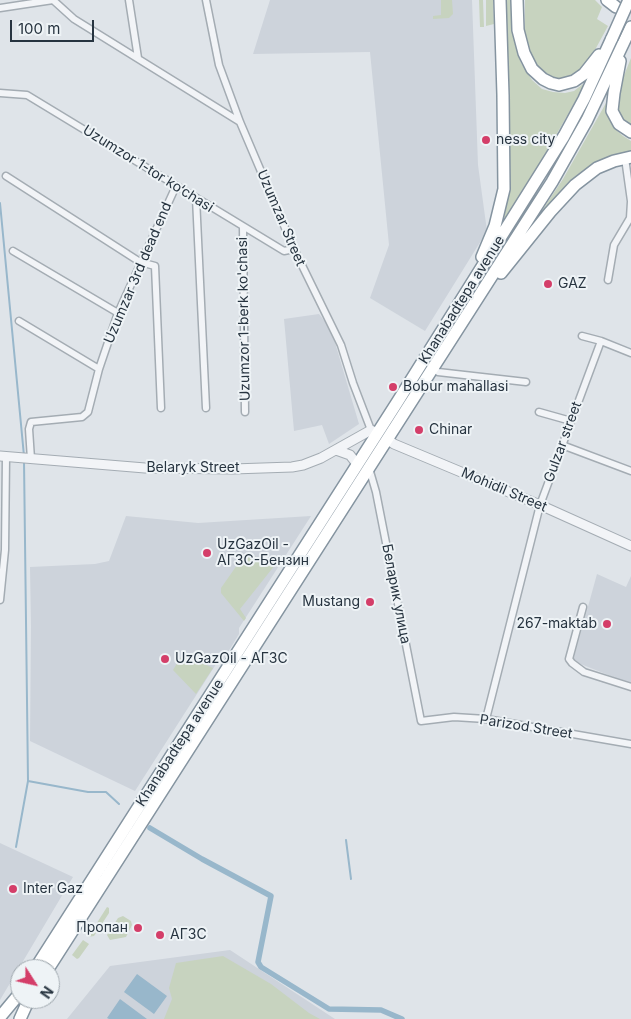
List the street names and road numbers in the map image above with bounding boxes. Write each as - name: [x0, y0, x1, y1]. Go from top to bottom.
- street label: Uzumzor 1-tor ko‘chasi: [80, 122, 216, 216]
- street label: Uzumzar Street: [253, 167, 309, 269]
- street label: Uzumzar 3rd dead end: [101, 200, 175, 346]
- street label: Khanabadtepa avenue: [416, 233, 508, 367]
- street label: Uzumzor 1-berk ko'chasi: [234, 237, 254, 401]
- street label: Gulzar street: [541, 399, 585, 485]
- street label: Belaryk Street: [146, 460, 240, 476]
- street label: Mohidil Street: [459, 464, 549, 516]
- street label: Беларик улица: [378, 543, 414, 645]
- street label: Khanabadtepa avenue: [133, 676, 227, 810]
- street label: Parizod Street: [478, 711, 574, 743]

